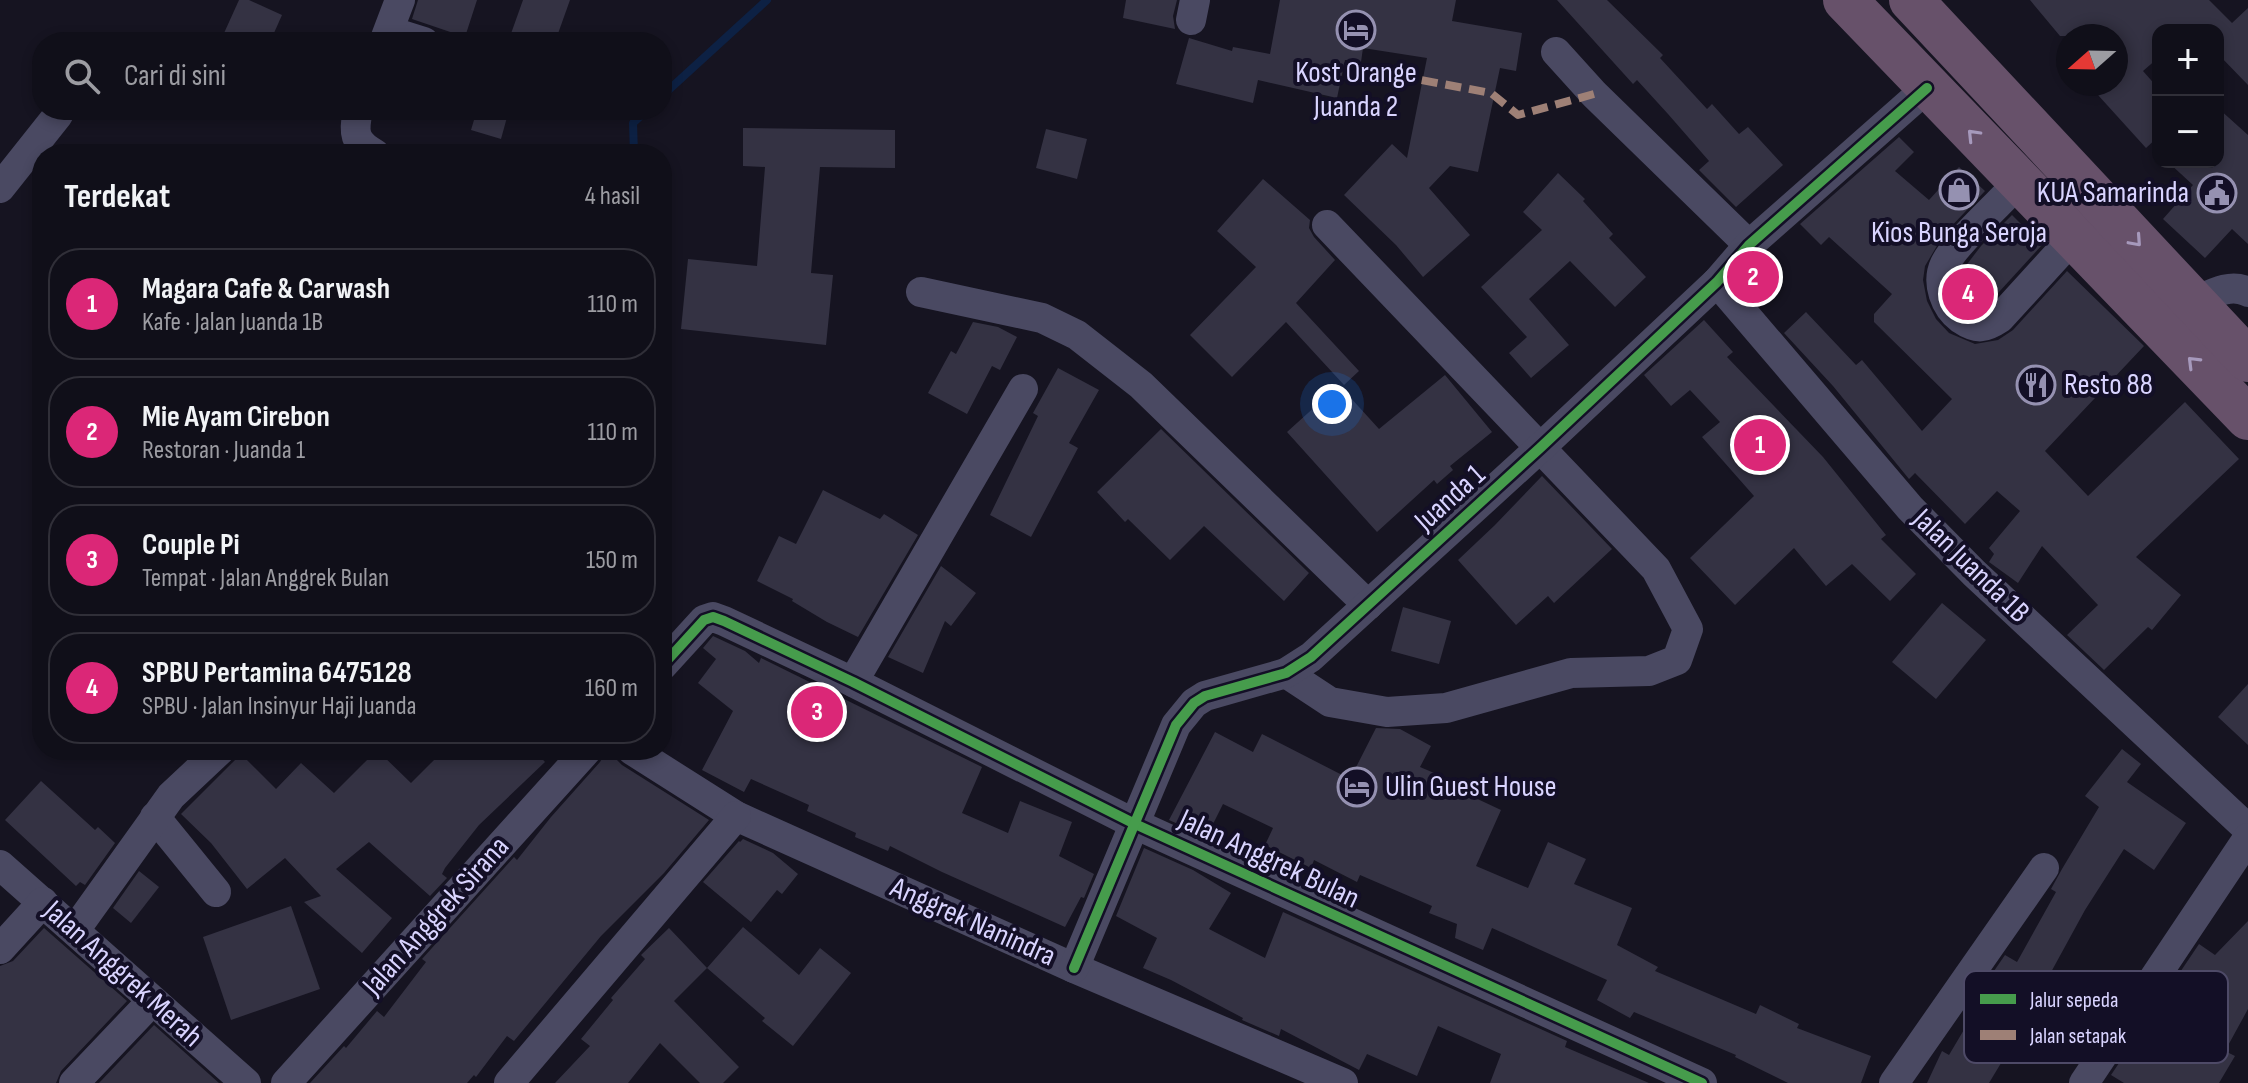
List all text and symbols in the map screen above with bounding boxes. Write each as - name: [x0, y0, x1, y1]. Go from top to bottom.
- hotel icon: Kost Orange Juanda 2: [1335, 9, 1377, 51]
- north arrow: [2056, 24, 2128, 96]
- map controls: [2152, 24, 2224, 168]
- button: +: [2152, 24, 2224, 96]
- search box: [32, 32, 672, 120]
- icon: search: [60, 54, 104, 98]
- place label: Kost Orange Juanda 2: [1295, 55, 1417, 125]
- text: Cari di sini: [124, 58, 226, 94]
- button: −: [2152, 96, 2224, 168]
- one-way arrow: [1968, 130, 1983, 144]
- shop icon: Kios Bunga Seroja: [1938, 169, 1980, 211]
- public building icon: KUA Samarinda: [2196, 172, 2238, 214]
- place label: KUA Samarinda: [2037, 175, 2189, 211]
- text: Terdekat: [64, 176, 170, 217]
- text: 4 hasil: [585, 181, 640, 212]
- place label: Kios Bunga Seroja: [1871, 215, 2047, 251]
- one-way arrow: [2127, 232, 2141, 247]
- pin: 2: [1727, 247, 1779, 307]
- pin: 4: [1942, 264, 1994, 324]
- text: Magara Cafe & Carwash: [142, 271, 390, 307]
- text: 1: [87, 289, 97, 320]
- text: 110 m: [587, 289, 638, 320]
- text: Kafe · Jalan Juanda 1B: [142, 307, 323, 338]
- one-way arrow: [2188, 357, 2202, 371]
- restaurant icon: Resto 88: [2015, 364, 2057, 406]
- place label: Resto 88: [2064, 367, 2153, 403]
- your location: [1312, 384, 1352, 424]
- text: Mie Ayam Cirebon: [142, 399, 330, 435]
- pin: 1: [1734, 415, 1786, 475]
- text: 2: [86, 417, 98, 448]
- text: 110 m: [587, 417, 638, 448]
- text: Restoran · Juanda 1: [142, 435, 305, 466]
- street label: Juanda 1: [1407, 457, 1493, 540]
- street label: Jalan Juanda 1B: [1904, 501, 2037, 630]
- text: Couple Pi: [142, 527, 240, 563]
- text: 3: [86, 545, 98, 576]
- text: 150 m: [586, 545, 638, 576]
- text: Tempat · Jalan Anggrek Bulan: [142, 563, 389, 594]
- text: SPBU Pertamina 6475128: [142, 655, 412, 691]
- text: 4: [86, 673, 98, 704]
- text: 160 m: [585, 673, 638, 704]
- pin: 3: [791, 682, 843, 742]
- text: SPBU · Jalan Insinyur Haji Juanda: [142, 691, 417, 722]
- hotel icon: Ulin Guest House: [1336, 766, 1378, 808]
- place label: Ulin Guest House: [1385, 769, 1557, 805]
- street label: Jalan Anggrek Bulan: [1172, 801, 1365, 917]
- street label: Jalan Anggrek Sirana: [355, 829, 517, 1004]
- street label: Anggrek Nanindra: [884, 869, 1061, 974]
- street label: Jalan Anggrek Merah: [35, 893, 210, 1055]
- legend: [1964, 971, 2228, 1063]
- text: Jalur sepeda: [2029, 987, 2118, 1014]
- text: Jalan setapak: [2029, 1023, 2127, 1050]

